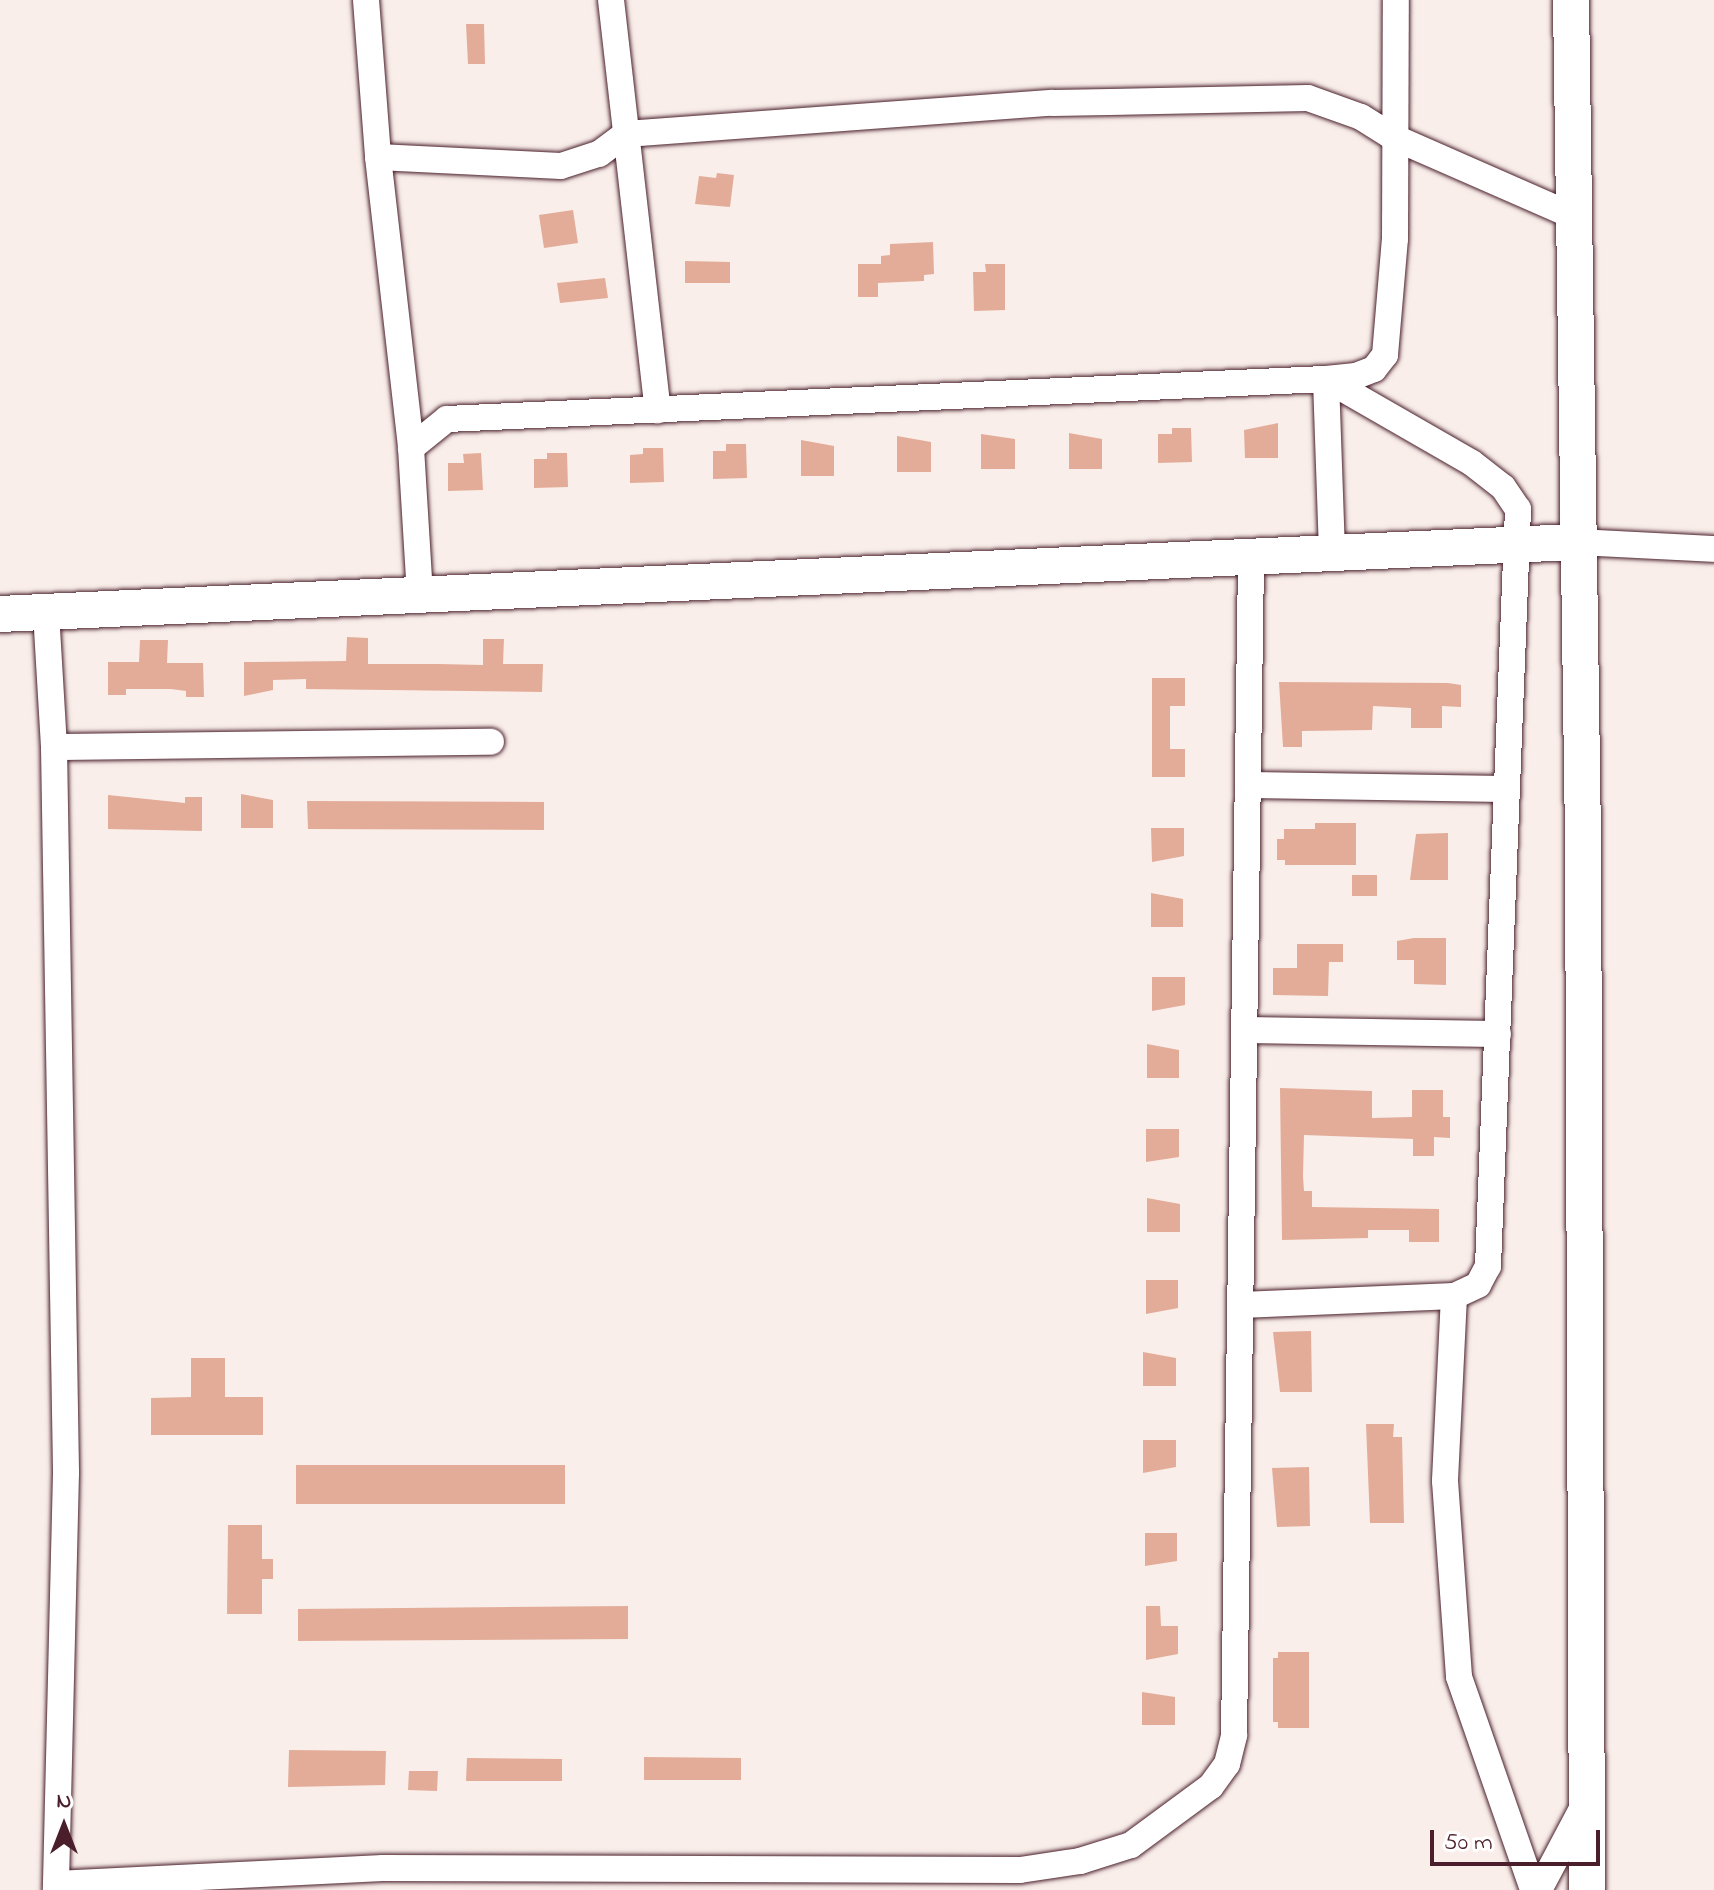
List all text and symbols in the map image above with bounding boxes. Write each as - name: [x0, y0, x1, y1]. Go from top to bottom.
- north arrow: [24, 1786, 104, 1866]
- text: N: [57, 1786, 71, 1818]
- scale bar: [1434, 1814, 1604, 1864]
- text: 50 m: [1444, 1826, 1493, 1861]

